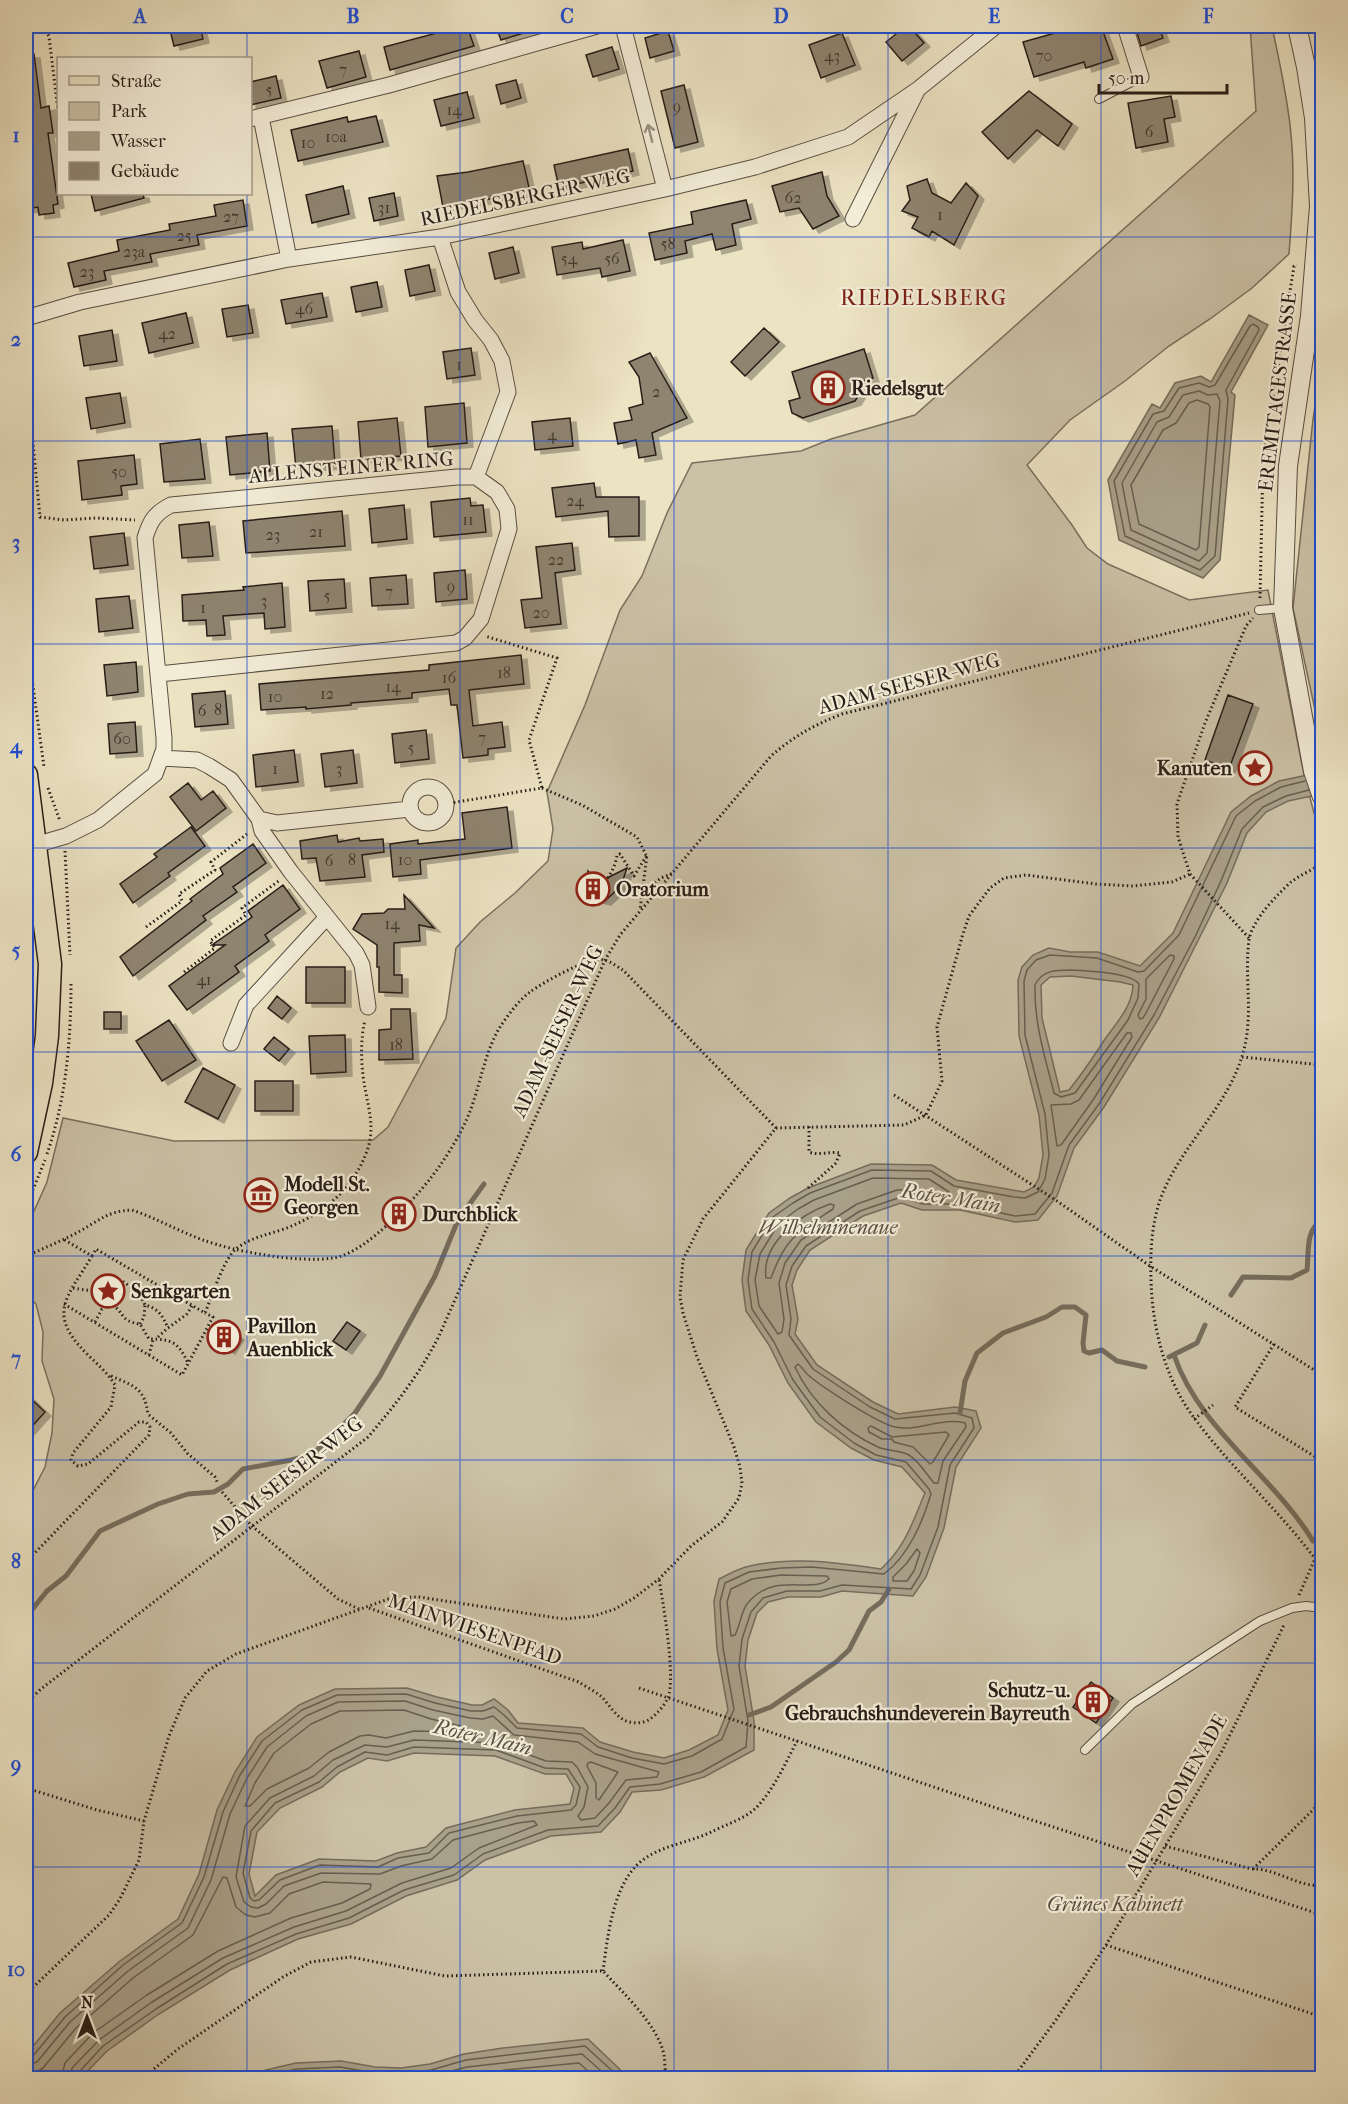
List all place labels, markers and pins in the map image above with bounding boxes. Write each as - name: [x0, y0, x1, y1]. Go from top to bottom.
- building icon: Riedelsgut: [810, 370, 846, 406]
- place label: Riedelsgut: [851, 377, 945, 400]
- place icon: Kanuten: [1237, 750, 1273, 786]
- place label: Kanuten: [1157, 757, 1232, 780]
- building icon: Oratorium: [575, 871, 611, 907]
- place label: Oratorium: [616, 878, 709, 901]
- place label: Modell St. Georgen: [283, 1173, 370, 1219]
- museum icon: Modell St. Georgen: [243, 1177, 279, 1213]
- building icon: Durchblick: [381, 1196, 417, 1232]
- place label: Durchblick: [422, 1203, 518, 1226]
- place icon: Senkgarten: [90, 1273, 126, 1309]
- place label: Senkgarten: [131, 1280, 231, 1303]
- place label: Pavillon Auenblick: [245, 1315, 334, 1361]
- building icon: Pavillon Auenblick: [206, 1319, 242, 1355]
- place label: Schutz- u. Gebrauchshundeverein Bayreuth: [785, 1679, 1071, 1725]
- building icon: Schutz- u. Gebrauchshundeverein Bayreuth: [1075, 1684, 1111, 1720]

